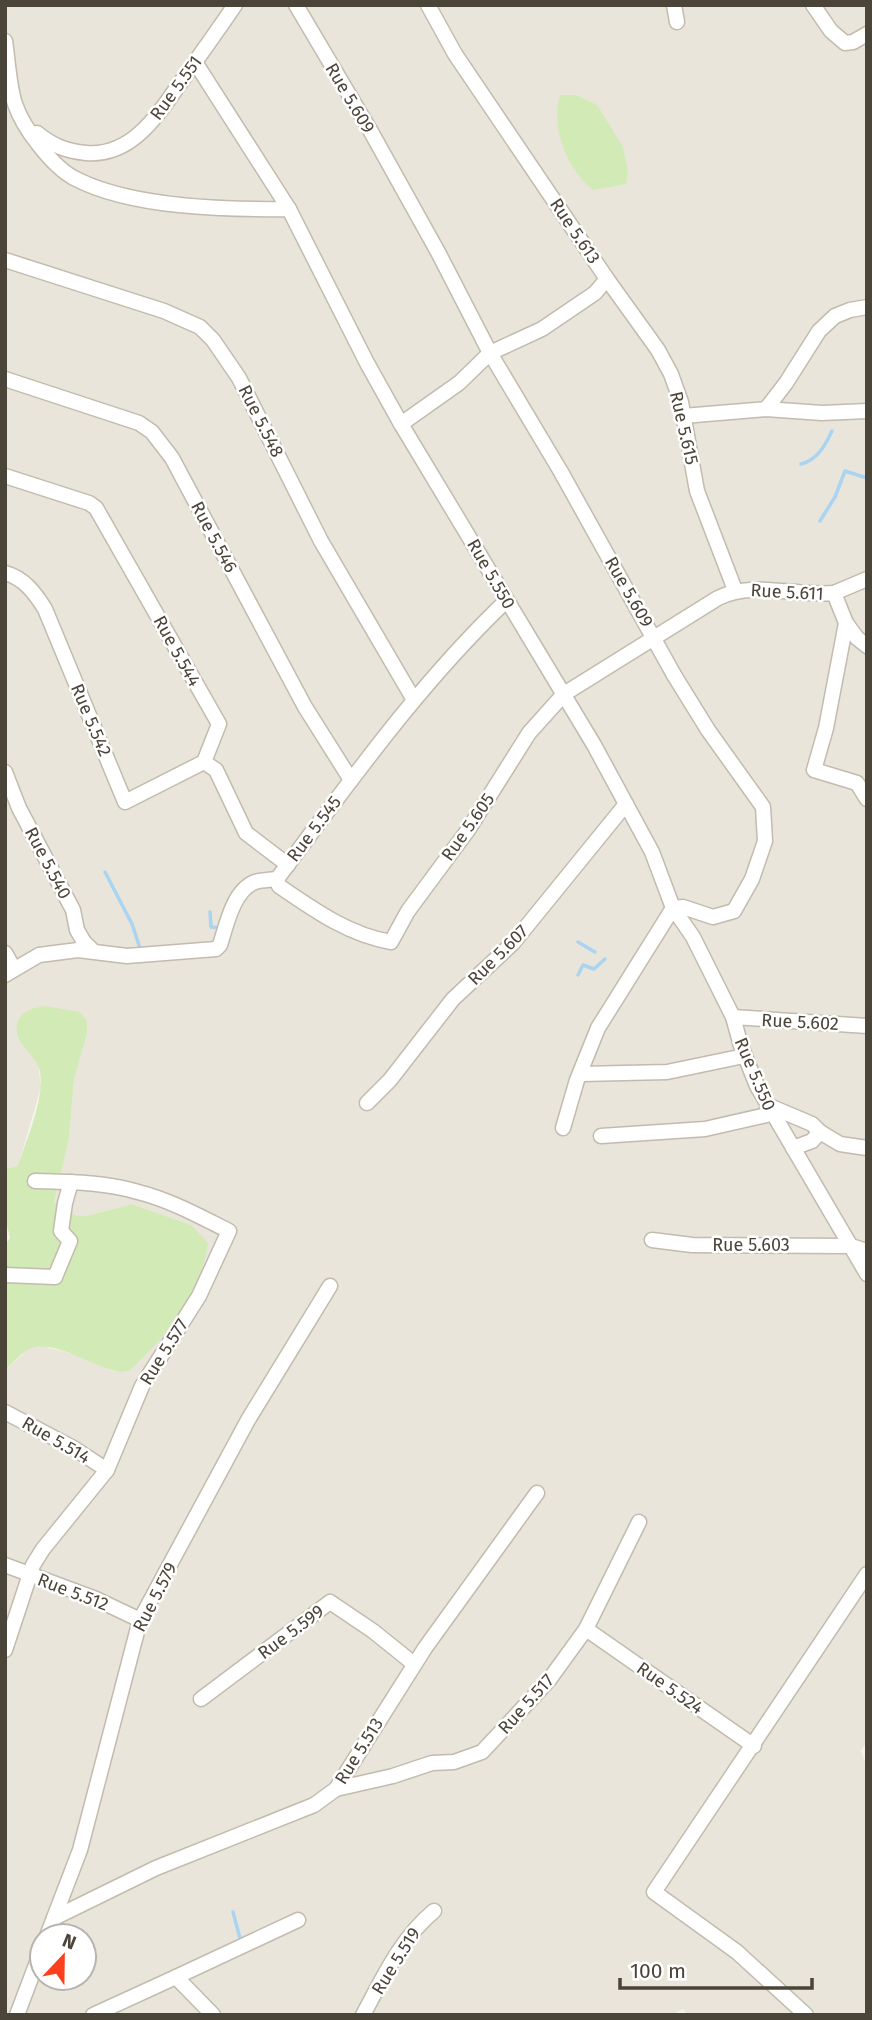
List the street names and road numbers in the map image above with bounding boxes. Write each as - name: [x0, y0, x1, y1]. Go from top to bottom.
- street label: Rue 5.551: [145, 51, 207, 125]
- street label: Rue 5.609: [320, 59, 380, 137]
- street label: Rue 5.613: [545, 194, 605, 268]
- street label: Rue 5.548: [233, 381, 289, 461]
- street label: Rue 5.615: [665, 389, 703, 467]
- street label: Rue 5.546: [186, 498, 242, 576]
- street label: Rue 5.550: [462, 535, 520, 613]
- street label: Rue 5.609: [600, 553, 658, 631]
- street label: Rue 5.611: [750, 579, 824, 605]
- street label: Rue 5.544: [149, 612, 206, 691]
- street label: Rue 5.542: [66, 680, 116, 760]
- street label: Rue 5.605: [437, 789, 499, 865]
- street label: Rue 5.545: [282, 792, 346, 866]
- street label: Rue 5.540: [20, 823, 76, 903]
- street label: Rue 5.607: [463, 920, 533, 990]
- street label: Rue 5.602: [761, 1009, 839, 1035]
- street label: Rue 5.550: [730, 1034, 780, 1114]
- street label: Rue 5.603: [712, 1234, 790, 1256]
- street label: Rue 5.577: [135, 1315, 193, 1389]
- street label: Rue 5.514: [18, 1412, 94, 1468]
- street label: Rue 5.579: [128, 1559, 182, 1635]
- street label: Rue 5.512: [34, 1568, 112, 1616]
- street label: Rue 5.599: [254, 1600, 328, 1664]
- street label: Rue 5.524: [632, 1657, 708, 1719]
- street label: Rue 5.517: [493, 1669, 559, 1739]
- street label: Rue 5.513: [330, 1714, 388, 1788]
- street label: Rue 5.519: [367, 1923, 425, 1999]

